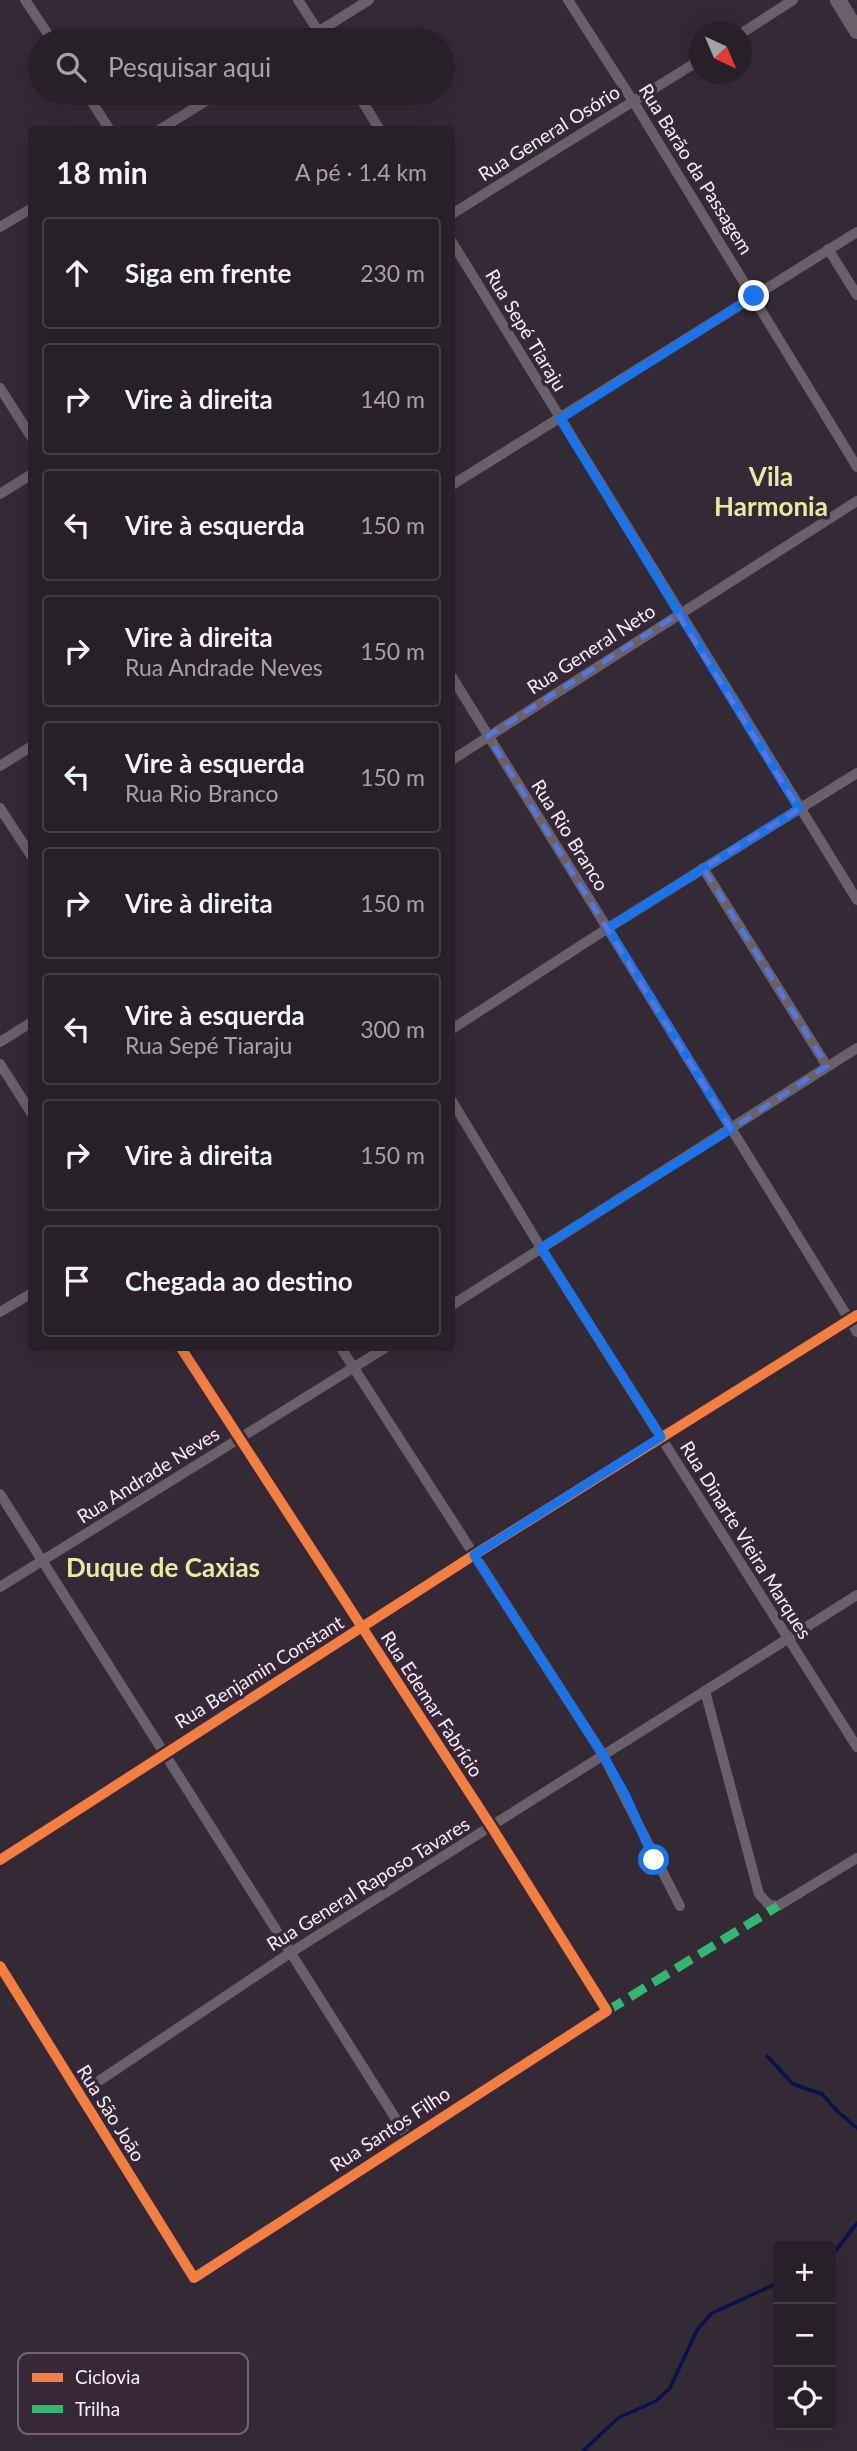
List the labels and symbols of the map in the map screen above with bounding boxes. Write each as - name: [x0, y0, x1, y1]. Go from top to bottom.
- north arrow: [689, 21, 752, 84]
- street label: Rua Barão da Passagem: [635, 79, 758, 258]
- street label: Rua General Osório: [474, 80, 624, 185]
- street label: Rua Sepé Tiaraju: [481, 265, 572, 395]
- route end: [738, 280, 769, 311]
- district label: Vila Harmonia: [714, 460, 828, 522]
- street label: Rua General Neto: [522, 599, 659, 699]
- street label: Rua Rio Branco: [527, 775, 614, 895]
- street label: Rua Andrade Neves: [72, 1422, 223, 1528]
- street label: Rua Dinarte Vieira Marques: [676, 1436, 817, 1643]
- district label: Duque de Caxias: [66, 1551, 260, 1583]
- street label: Rua Benjamin Constant: [170, 1610, 347, 1733]
- street label: Rua Edemar Fabrício: [377, 1626, 488, 1781]
- street label: Rua General Raposo Tavares: [262, 1812, 473, 1955]
- route start: [638, 1844, 669, 1875]
- street label: Rua São João: [73, 2060, 150, 2165]
- street label: Rua Santos Filho: [325, 2081, 454, 2176]
- legend: [18, 2353, 248, 2434]
- text: Ciclovia: [75, 2365, 140, 2388]
- text: Trilha: [75, 2397, 120, 2420]

